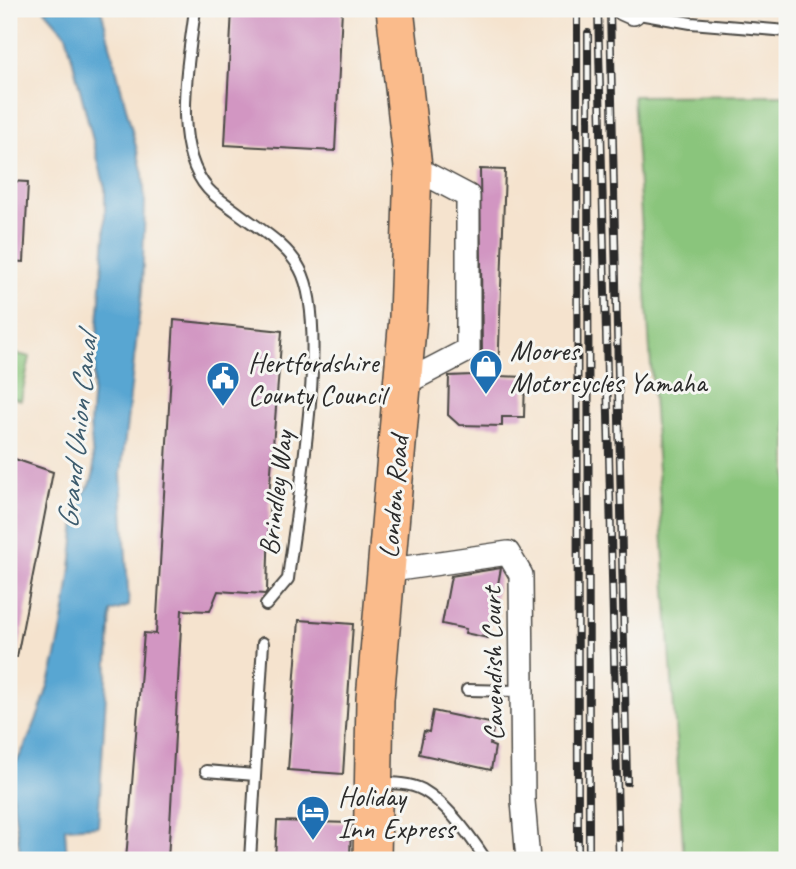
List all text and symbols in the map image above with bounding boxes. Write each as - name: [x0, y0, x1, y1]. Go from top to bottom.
- water label: Grand Union Canal: [48, 324, 107, 530]
- place label: Moores Motorcycles Yamaha: [510, 333, 709, 400]
- place label: Hertfordshire County Council: [248, 345, 391, 412]
- shop icon: Moores Motorcycles Yamaha: [467, 347, 505, 396]
- public building icon: Hertfordshire County Council: [204, 359, 242, 408]
- street label: Brindley Way: [251, 426, 301, 557]
- street label: London Road: [371, 430, 417, 560]
- street label: Cavendish Court: [474, 584, 511, 741]
- place label: Holiday Inn Express: [338, 779, 457, 846]
- hotel icon: Holiday Inn Express: [294, 793, 332, 842]

